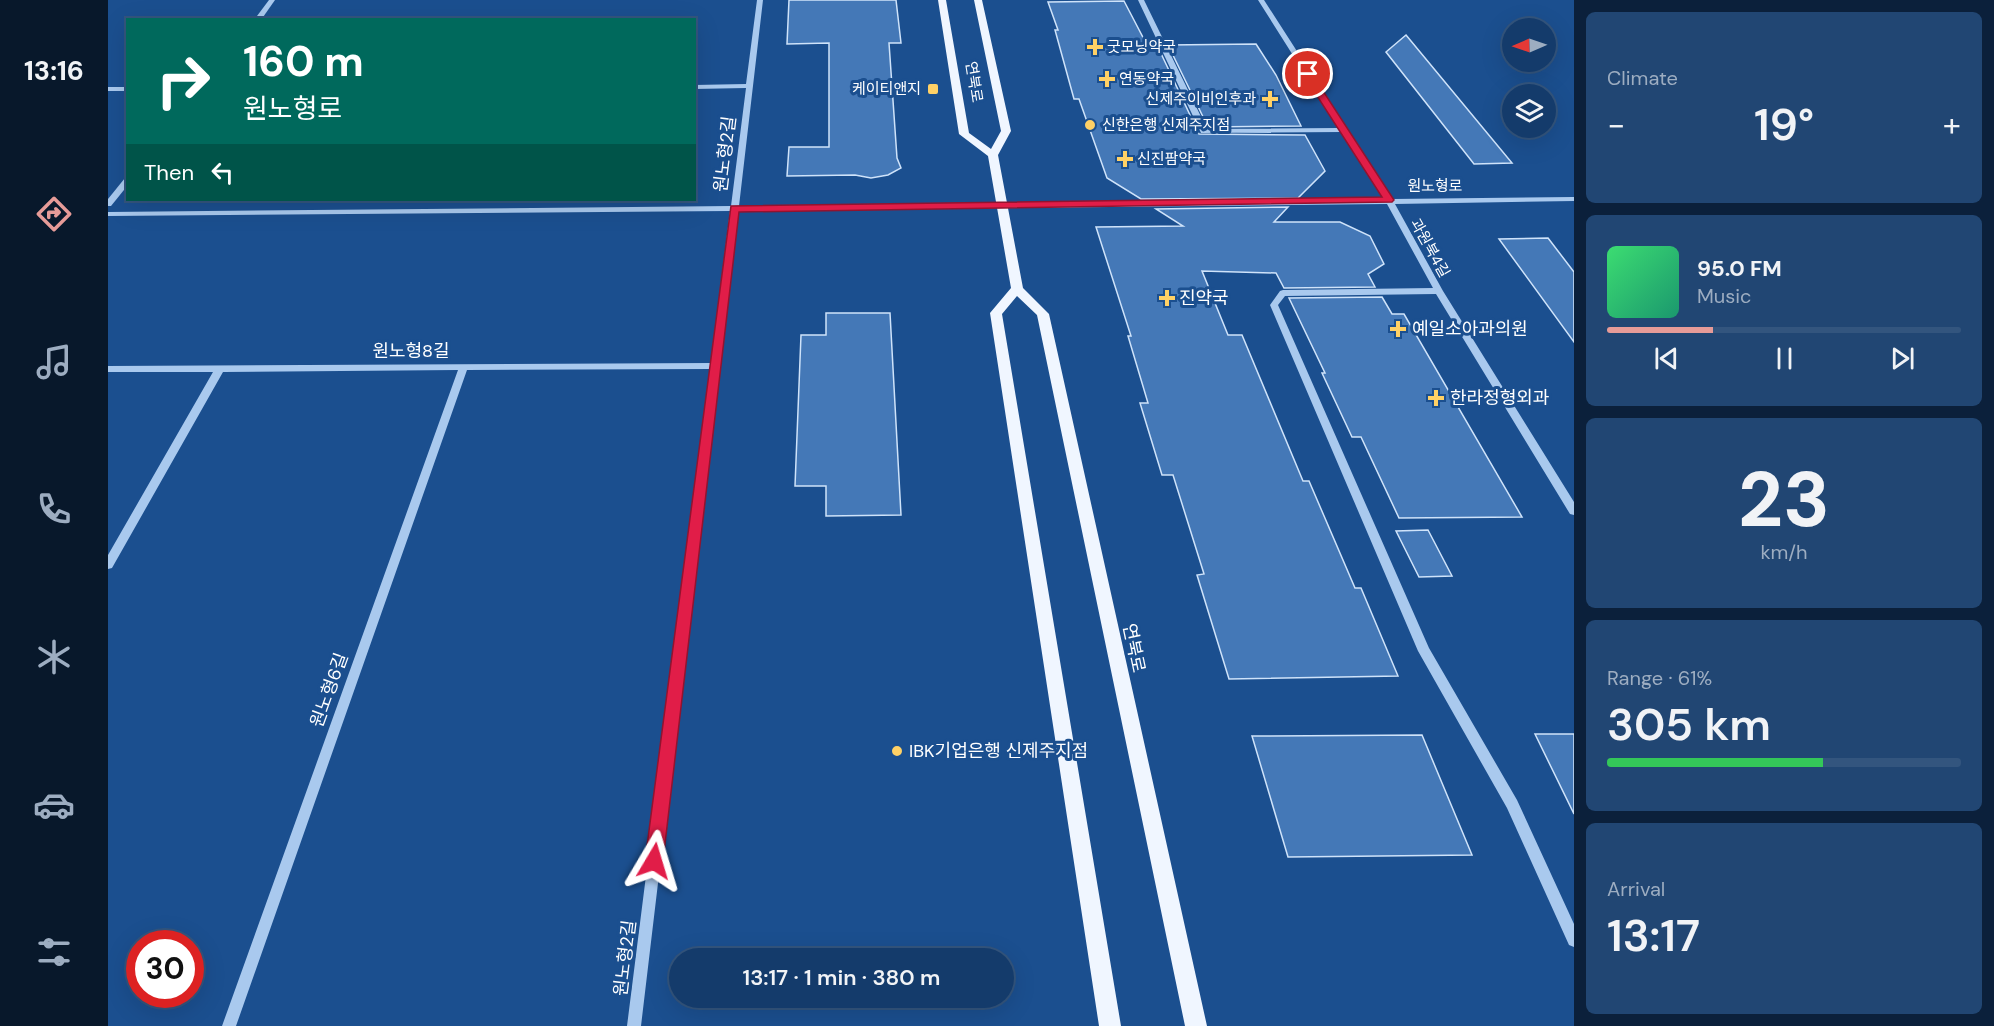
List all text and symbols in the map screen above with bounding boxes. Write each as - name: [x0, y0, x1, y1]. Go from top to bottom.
- north arrow: [1502, 18, 1556, 72]
- map controls: [1502, 18, 1556, 138]
- text: 160 m: [243, 34, 364, 89]
- place label: 굿모닝약국: [1107, 37, 1176, 57]
- marker: 굿모닝약국: [1088, 40, 1102, 54]
- icon: right: [144, 42, 222, 120]
- pin: [1282, 48, 1333, 99]
- text: 13:16: [24, 53, 84, 88]
- icon: arrive: [1291, 57, 1324, 90]
- street label: 연북로: [961, 60, 987, 104]
- text: Climate: [1607, 65, 1678, 91]
- place label: 연동약국: [1119, 69, 1174, 89]
- marker: 연동약국: [1100, 72, 1114, 86]
- place label: 케이티앤지: [852, 79, 921, 99]
- marker: 케이티앤지: [926, 82, 940, 96]
- button: layers: [1502, 84, 1556, 138]
- place label: 신제주이비인후과: [1146, 89, 1256, 109]
- marker: 신제주이비인후과: [1261, 90, 1279, 108]
- text: 원노형로: [243, 91, 342, 126]
- text: 19°: [1754, 95, 1814, 154]
- text: −: [1607, 103, 1625, 146]
- text: +: [1943, 103, 1961, 146]
- street label: 원노형2길: [708, 115, 742, 193]
- place label: 신한은행 신제주지점: [1102, 115, 1230, 135]
- marker: 신한은행 신제주지점: [1083, 118, 1097, 132]
- place label: 신진팜약국: [1137, 149, 1206, 169]
- marker: 신진팜약국: [1118, 152, 1132, 166]
- icon: left: [206, 156, 239, 189]
- text: Then: [144, 158, 194, 187]
- street label: 원노형로: [1407, 176, 1463, 196]
- icon: directions: [33, 193, 75, 235]
- street label: 과원북4길: [1406, 215, 1454, 281]
- text: 95.0 FM: [1697, 254, 1782, 283]
- text: Music: [1697, 283, 1752, 309]
- place label: 진약국: [1179, 286, 1229, 310]
- marker: 진약국: [1160, 291, 1174, 305]
- place label: 예일소아과의원: [1412, 317, 1528, 341]
- marker: 예일소아과의원: [1389, 320, 1407, 338]
- street label: 원노형8길: [372, 339, 450, 363]
- icon: music: [33, 341, 75, 383]
- icon: previous: [1650, 342, 1683, 375]
- icon: pause: [1768, 342, 1801, 375]
- icon: next: [1886, 342, 1919, 375]
- place label: 한라정형외과: [1450, 386, 1550, 410]
- marker: 한라정형외과: [1427, 389, 1445, 407]
- text: 23: [1738, 449, 1830, 550]
- icon: phone: [33, 488, 75, 530]
- text: km/h: [1760, 539, 1808, 565]
- street label: 연북로: [1117, 621, 1151, 675]
- icon: climate: [33, 636, 75, 678]
- street label: 원노형6길: [304, 649, 354, 731]
- text: Range · 61%: [1607, 665, 1712, 691]
- text: 305 km: [1607, 695, 1771, 754]
- place label: IBK기업은행 신제주지점: [909, 739, 1088, 763]
- marker: IBK기업은행 신제주지점: [890, 744, 904, 758]
- icon: car: [33, 784, 75, 826]
- position arrow: [622, 829, 686, 893]
- text: Arrival: [1607, 876, 1665, 902]
- text: 13:17: [1607, 906, 1700, 965]
- street label: 원노형2길: [608, 919, 642, 997]
- speed limit sign: 30: [126, 930, 204, 1008]
- icon: filters: [33, 931, 75, 973]
- text: 13:17 · 1 min · 380 m: [743, 963, 940, 992]

